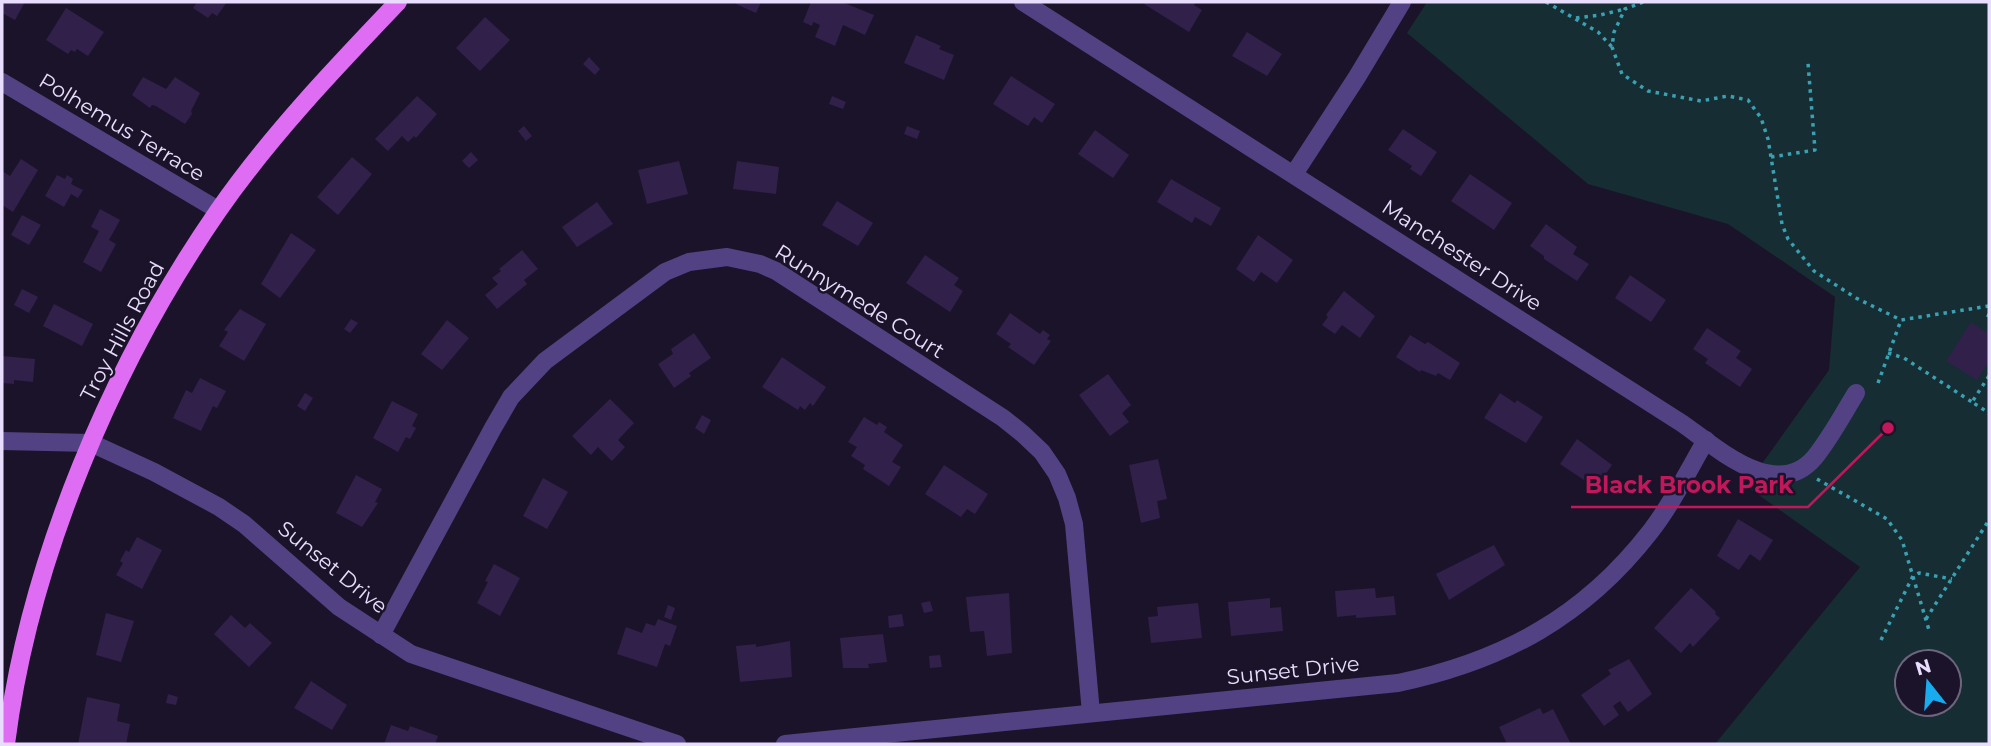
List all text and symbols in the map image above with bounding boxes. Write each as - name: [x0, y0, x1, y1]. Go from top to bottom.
- street label: Polhemus Terrace: [35, 68, 209, 186]
- street label: Manchester Drive: [1378, 194, 1546, 316]
- street label: Runnymede Court: [771, 239, 949, 363]
- street label: Troy Hills Road: [75, 257, 169, 405]
- callout: Black Brook Park: [1571, 463, 1808, 507]
- text: Black Brook Park: [1585, 471, 1794, 499]
- street label: Sunset Drive: [273, 515, 393, 619]
- north arrow: [1893, 648, 1963, 718]
- street label: Sunset Drive: [1225, 651, 1361, 689]
- text: N: [1912, 654, 1934, 680]

